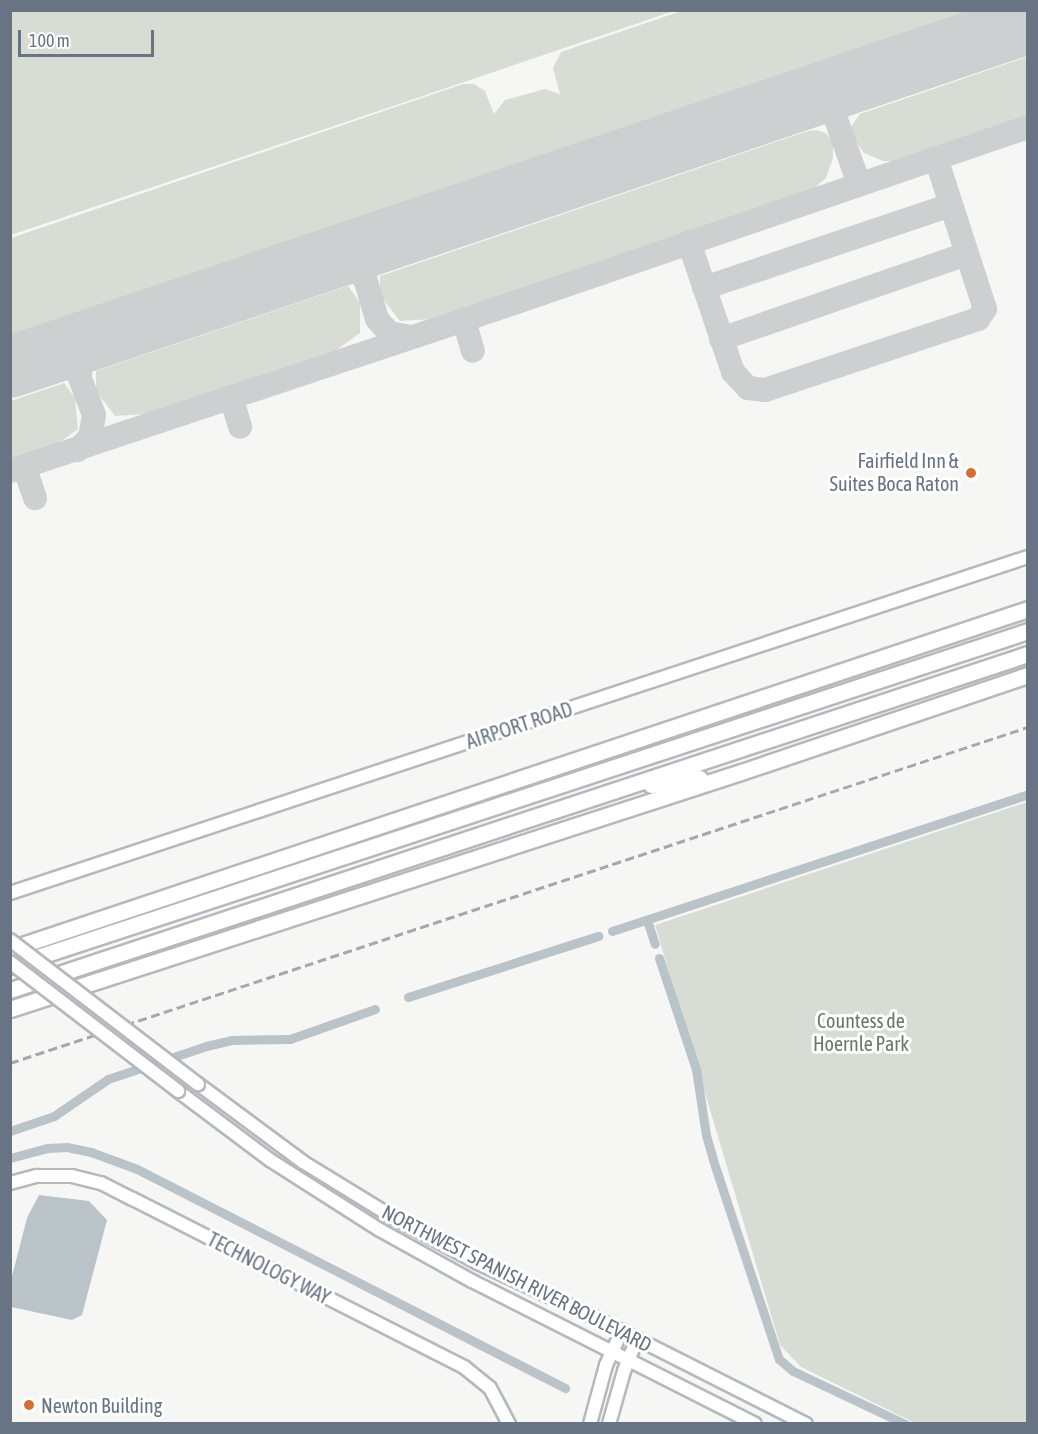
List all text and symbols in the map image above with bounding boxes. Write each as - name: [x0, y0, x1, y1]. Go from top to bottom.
- scale bar: [21, 18, 158, 56]
- text: 100 m: [29, 30, 70, 51]
- place label: Fairfield Inn & Suites Boca Raton: [830, 449, 959, 496]
- marker: Fairfield Inn & Suites Boca Raton: [964, 466, 978, 480]
- street label: AIRPORT ROAD: [463, 697, 575, 753]
- park label: Countess de Hoernle Park: [813, 1009, 909, 1056]
- street label: NORTHWEST SPANISH RIVER BOULEVARD: [378, 1199, 656, 1357]
- street label: TECHNOLOGY WAY: [204, 1227, 334, 1309]
- place label: Newton Building: [41, 1393, 162, 1417]
- marker: Newton Building: [22, 1398, 36, 1412]

